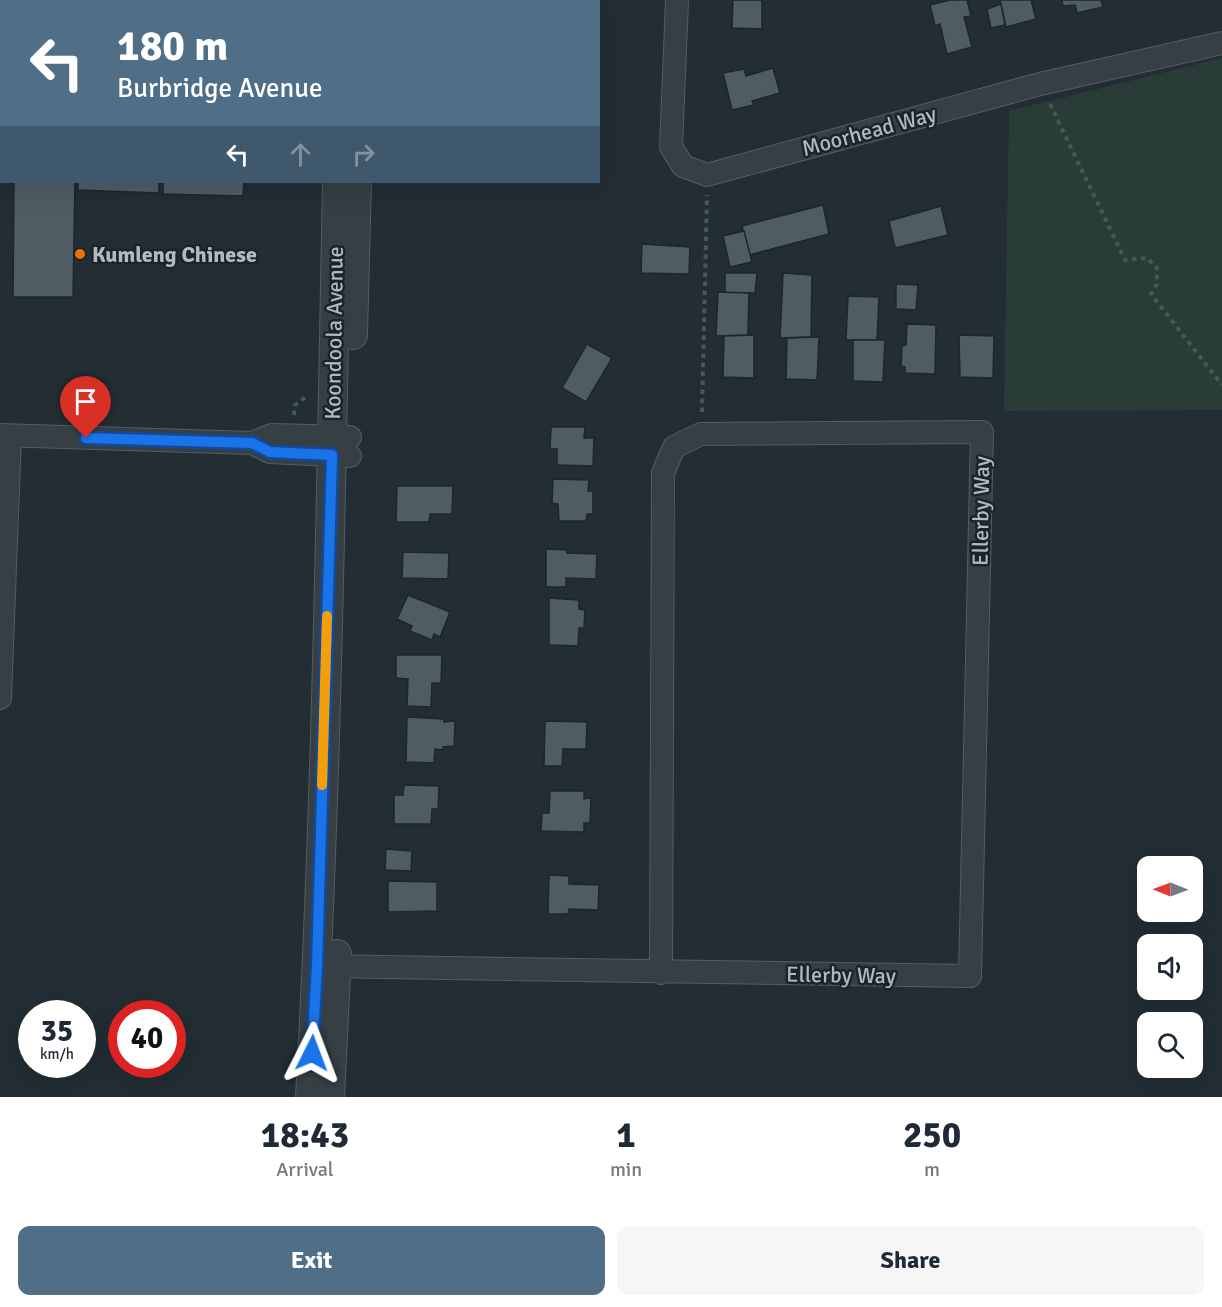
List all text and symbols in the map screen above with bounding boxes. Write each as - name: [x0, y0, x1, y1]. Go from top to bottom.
- text: 180 m: [117, 21, 228, 72]
- icon: left: [18, 24, 96, 102]
- text: Burbridge Avenue: [117, 72, 322, 105]
- street label: Moorhead Way: [799, 100, 940, 162]
- icon: left: [221, 138, 254, 171]
- icon: ahead: [284, 138, 317, 171]
- icon: right: [347, 138, 380, 171]
- place label: Kumleng Chinese: [92, 241, 257, 268]
- street label: Koondoola Avenue: [319, 246, 349, 420]
- marker: Kumleng Chinese: [73, 247, 87, 261]
- pin: [60, 376, 111, 438]
- icon: arrive: [69, 385, 102, 418]
- street label: Ellerby Way: [967, 455, 995, 566]
- north arrow: [1137, 856, 1203, 922]
- map controls: [1137, 856, 1203, 1078]
- button: sound: [1137, 934, 1203, 1000]
- street label: Ellerby Way: [786, 961, 897, 989]
- speed limit sign: 40: [108, 1000, 186, 1078]
- button: search: [1137, 1012, 1203, 1078]
- text: 35: [41, 1013, 73, 1050]
- position arrow: [280, 1021, 344, 1085]
- text: km/h: [40, 1045, 74, 1063]
- text: 18:43: [261, 1113, 349, 1158]
- text: 1: [616, 1113, 636, 1158]
- text: 250: [903, 1113, 961, 1158]
- text: Arrival: [276, 1157, 334, 1182]
- text: min: [610, 1157, 642, 1182]
- text: m: [924, 1157, 940, 1182]
- button: Exit: [18, 1226, 605, 1295]
- button: Share: [617, 1226, 1204, 1295]

